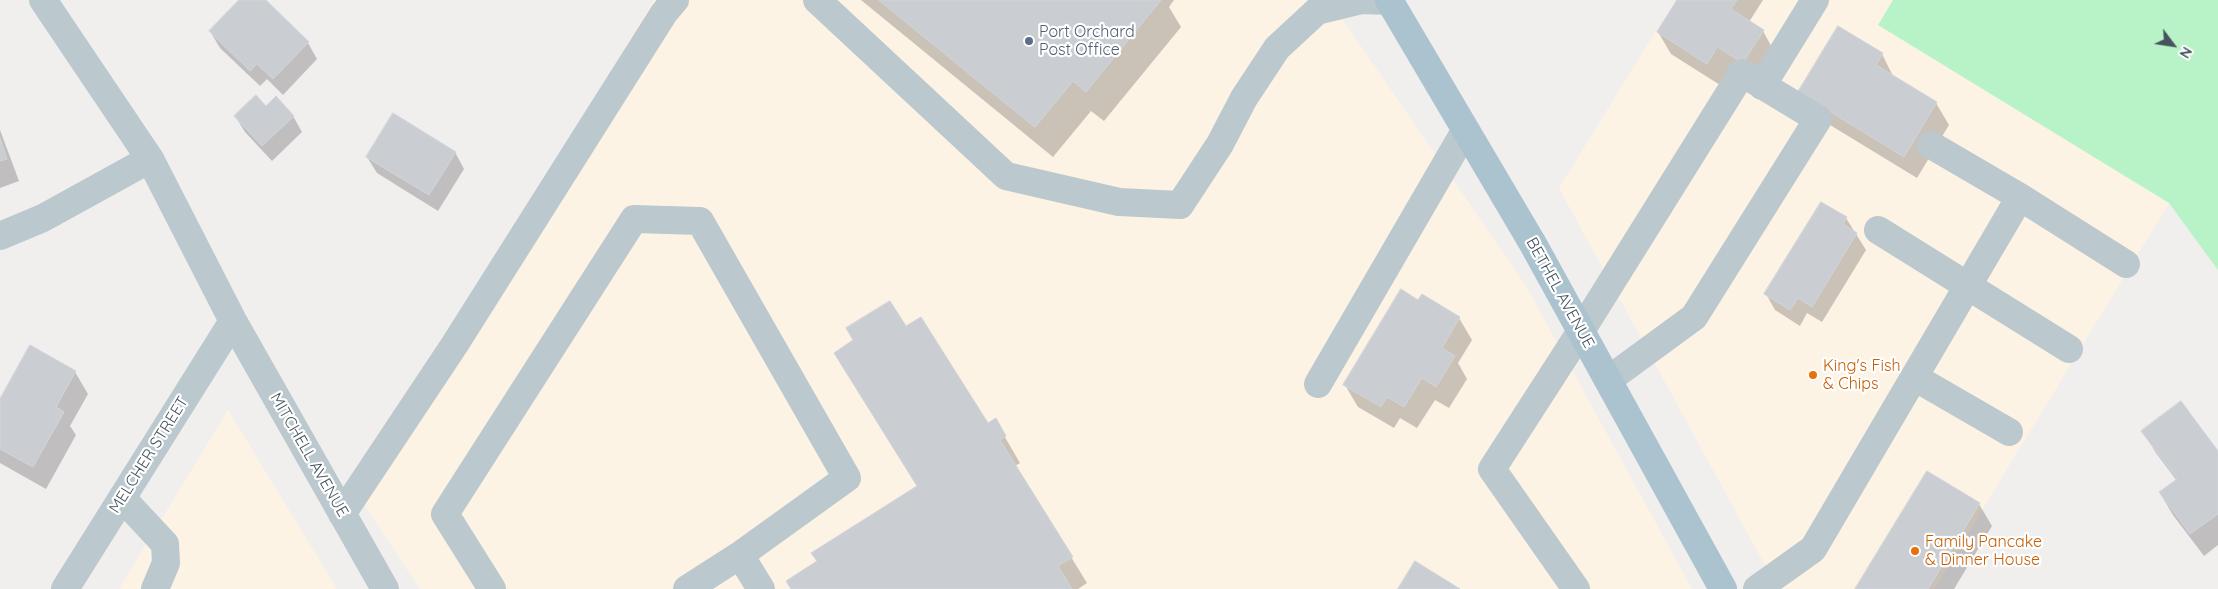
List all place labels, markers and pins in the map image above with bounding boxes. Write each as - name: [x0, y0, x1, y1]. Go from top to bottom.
- place label: Port Orchard Post Office: [1039, 22, 1135, 60]
- marker: Port Orchard Post Office: [1023, 35, 1035, 47]
- place label: King's Fish & Chips: [1823, 356, 1900, 394]
- marker: King's Fish & Chips: [1807, 369, 1819, 381]
- place label: Family Pancake & Dinner House: [1925, 532, 2042, 570]
- marker: Family Pancake & Dinner House: [1909, 545, 1921, 557]

